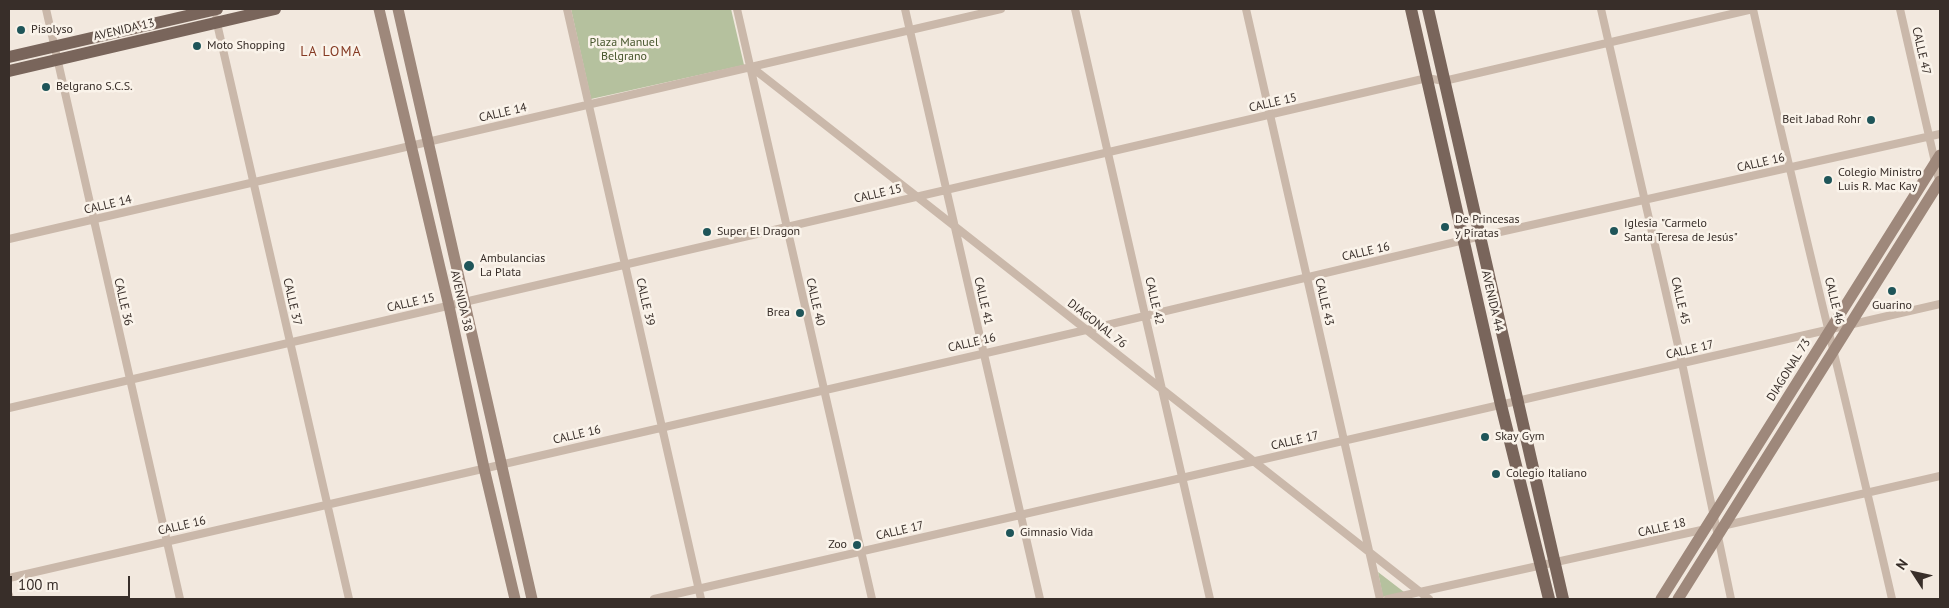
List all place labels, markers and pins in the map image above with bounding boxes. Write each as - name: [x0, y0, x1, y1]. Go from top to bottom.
- place label: Pisolyso: [31, 23, 73, 37]
- marker: Pisolyso: [15, 24, 27, 36]
- place label: Moto Shopping: [207, 39, 285, 53]
- marker: Moto Shopping: [191, 40, 203, 52]
- place label: Belgrano S.C.S.: [56, 80, 133, 94]
- marker: Belgrano S.C.S.: [40, 81, 52, 93]
- place label: Beit Jabad Rohr: [1782, 113, 1861, 127]
- marker: Beit Jabad Rohr: [1865, 114, 1877, 126]
- place label: Colegio Ministro Luis R. Mac Kay: [1838, 166, 1922, 194]
- marker: Colegio Ministro Luis R. Mac Kay: [1822, 174, 1834, 186]
- place label: De Princesas y Piratas: [1455, 213, 1520, 241]
- place label: Iglesia "Carmelo Santa Teresa de Jesús": [1624, 217, 1738, 245]
- marker: De Princesas y Piratas: [1439, 221, 1451, 233]
- place label: Super El Dragon: [717, 225, 800, 239]
- marker: Iglesia "Carmelo Santa Teresa de Jesús": [1608, 225, 1620, 237]
- marker: Super El Dragon: [701, 226, 713, 238]
- place label: Ambulancias La Plata: [480, 252, 545, 280]
- marker: Ambulancias La Plata: [462, 259, 476, 273]
- marker: Guarino: [1886, 285, 1898, 297]
- place label: Guarino: [1872, 299, 1912, 313]
- place label: Brea: [767, 306, 790, 320]
- marker: Brea: [794, 307, 806, 319]
- place label: Skay Gym: [1495, 430, 1545, 444]
- marker: Skay Gym: [1479, 431, 1491, 443]
- place label: Colegio Italiano: [1506, 467, 1587, 481]
- marker: Colegio Italiano: [1490, 468, 1502, 480]
- place label: Gimnasio Vida: [1020, 526, 1093, 540]
- marker: Gimnasio Vida: [1004, 527, 1016, 539]
- place label: Zoo: [828, 538, 847, 552]
- marker: Zoo: [851, 539, 863, 551]

